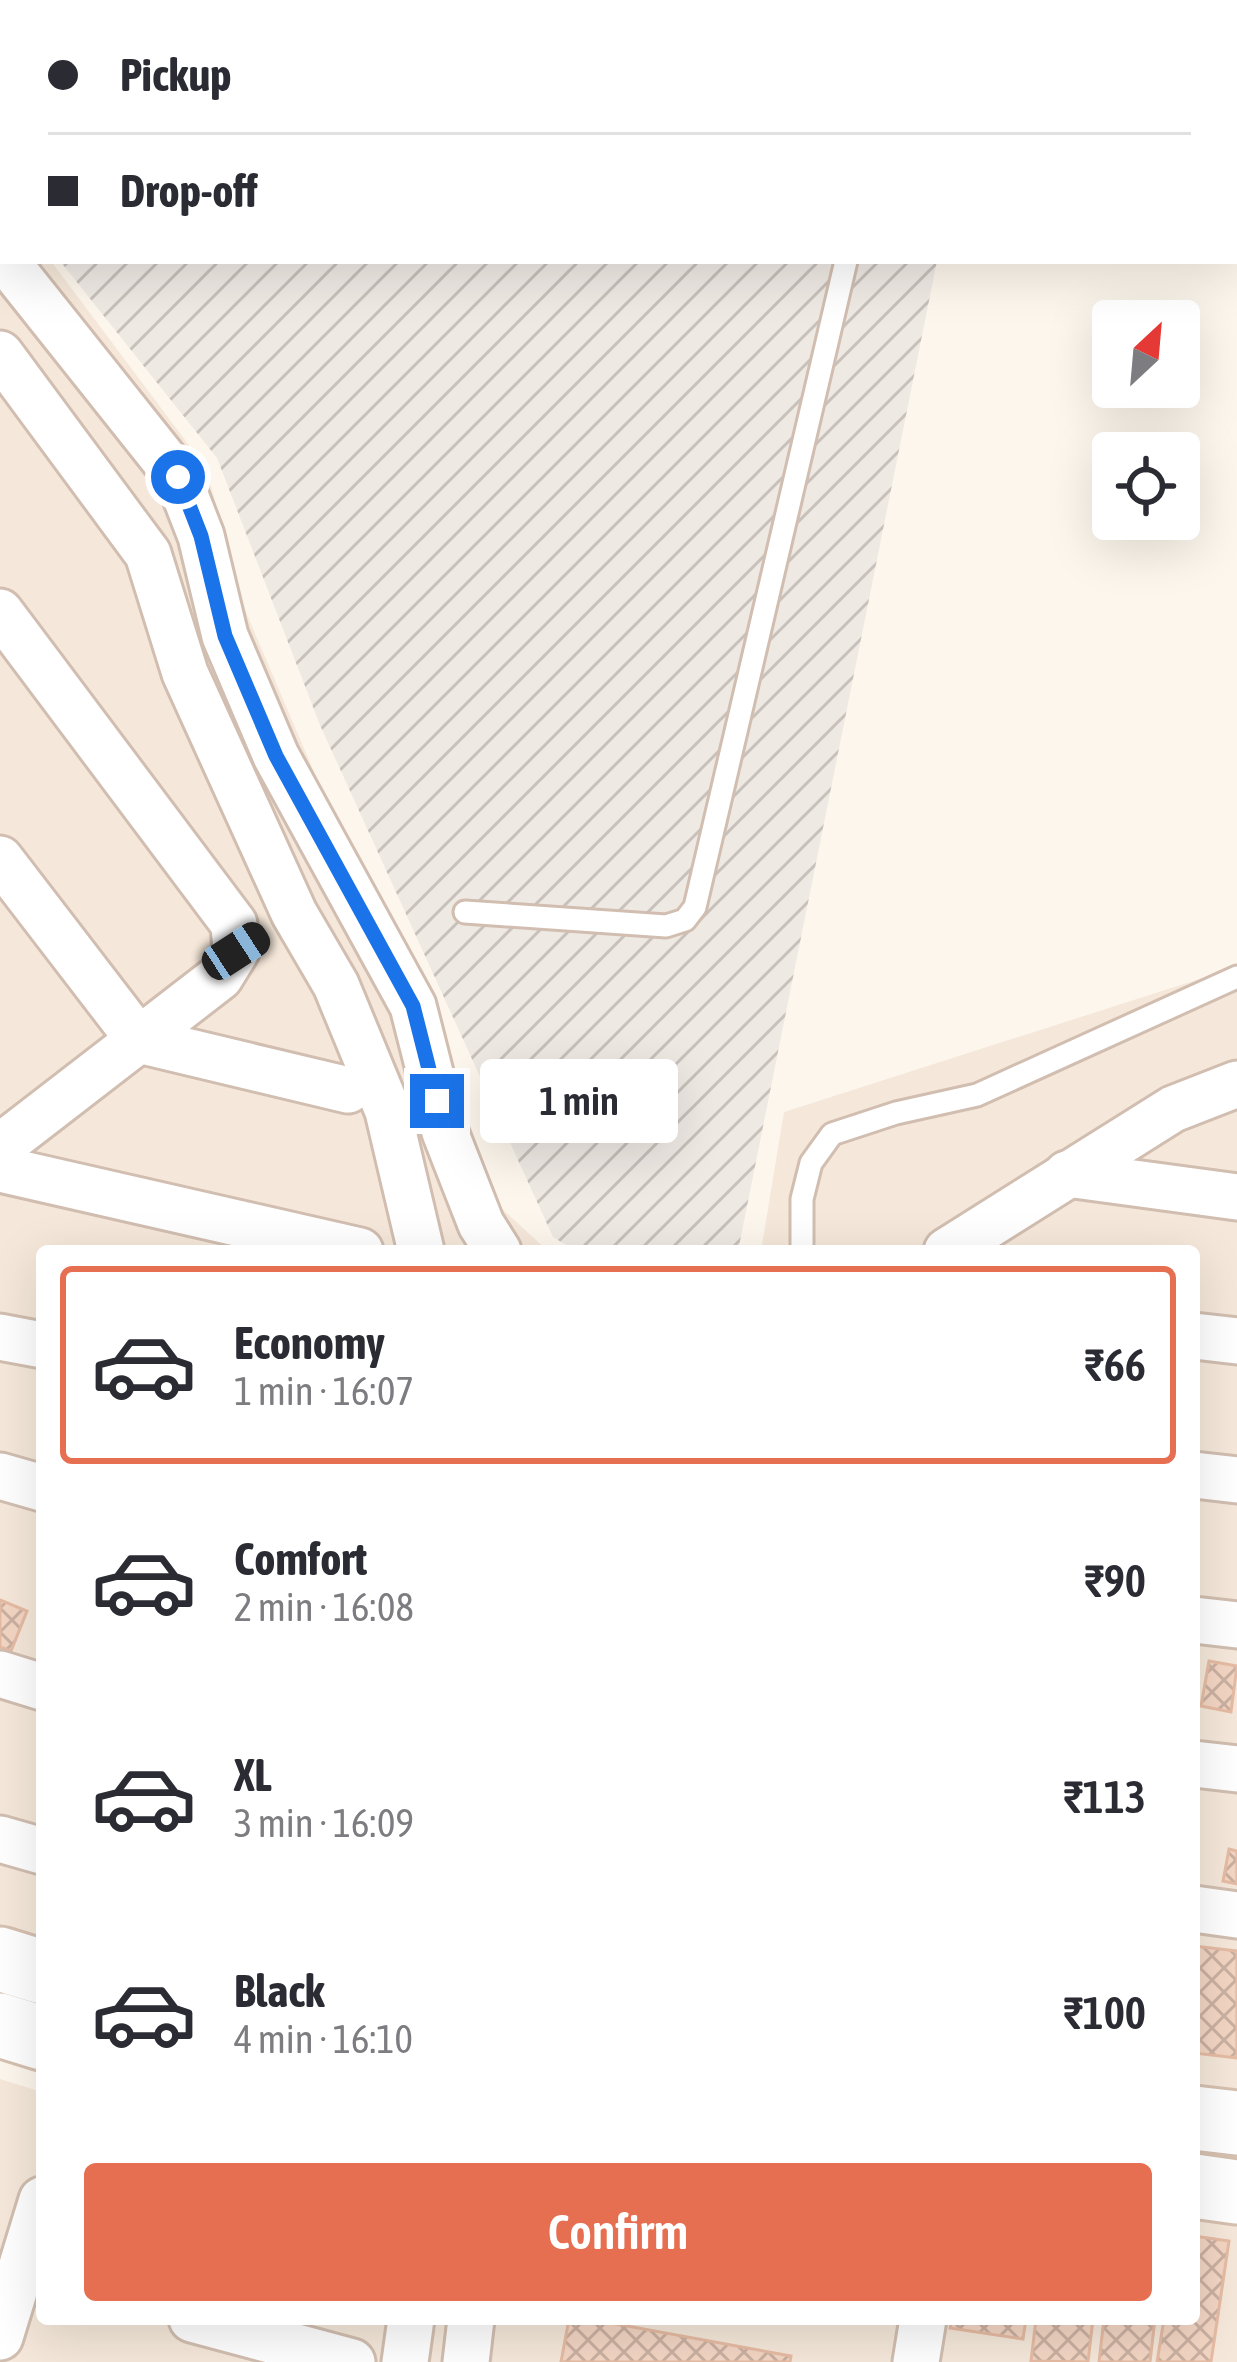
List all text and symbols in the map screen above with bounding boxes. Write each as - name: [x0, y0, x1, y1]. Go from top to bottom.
- text: Pickup: [120, 49, 231, 101]
- text: Drop-off: [120, 165, 258, 217]
- north arrow: [1092, 300, 1200, 408]
- map controls: [1092, 300, 1200, 540]
- button: locate: [1092, 432, 1200, 540]
- route start: [151, 450, 205, 504]
- car: [196, 916, 276, 986]
- callout: 1 min: [479, 1059, 677, 1143]
- route end: [410, 1074, 464, 1128]
- text: 1 min: [539, 1079, 619, 1123]
- icon: car: [90, 1311, 198, 1419]
- text: Economy: [234, 1317, 385, 1369]
- text: ₹66: [1084, 1339, 1146, 1391]
- text: 1 min · 16:07: [234, 1369, 414, 1413]
- icon: car: [90, 1527, 198, 1635]
- text: Comfort: [234, 1533, 367, 1585]
- text: ₹90: [1084, 1555, 1146, 1607]
- text: 2 min · 16:08: [234, 1585, 414, 1629]
- icon: car: [90, 1743, 198, 1851]
- text: XL: [234, 1749, 272, 1801]
- text: ₹113: [1063, 1771, 1146, 1823]
- text: 3 min · 16:09: [234, 1801, 414, 1845]
- icon: car: [90, 1959, 198, 2067]
- text: Black: [234, 1965, 325, 2017]
- text: ₹100: [1063, 1987, 1146, 2039]
- text: 4 min · 16:10: [234, 2017, 413, 2061]
- button: Confirm: [84, 2163, 1152, 2301]

